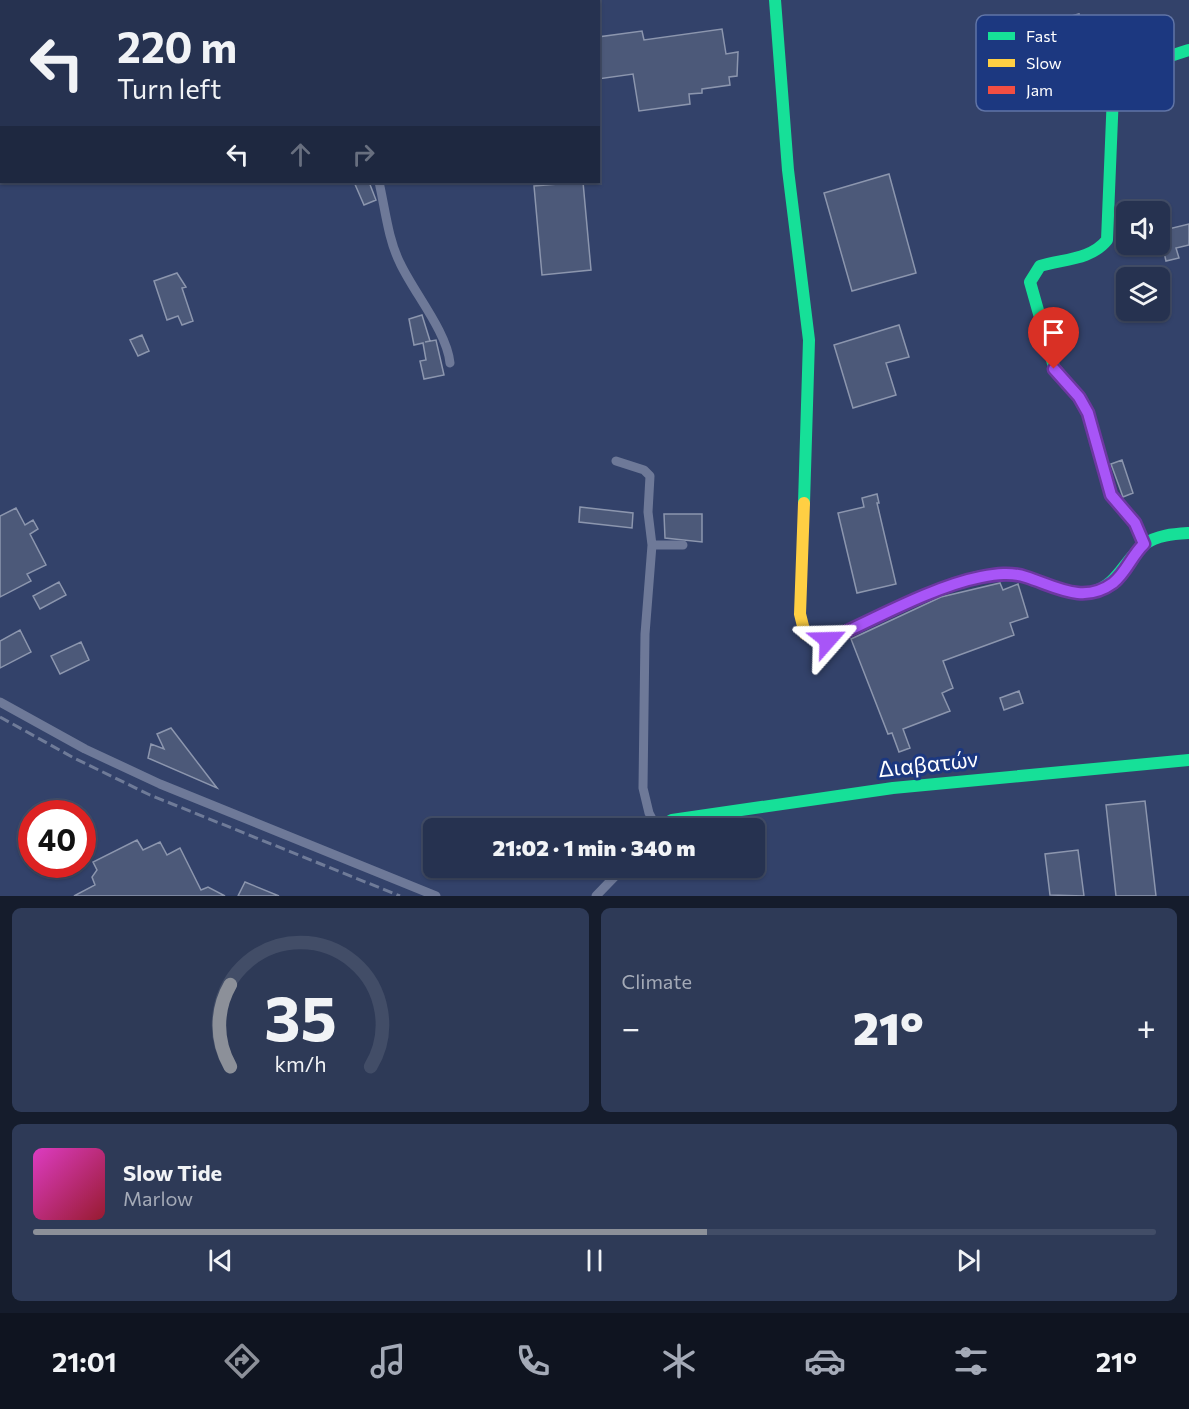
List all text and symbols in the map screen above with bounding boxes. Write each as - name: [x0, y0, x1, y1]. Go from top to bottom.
- legend: [976, 15, 1174, 111]
- text: 220 m: [117, 20, 237, 72]
- icon: left: [18, 24, 96, 102]
- text: Fast: [1026, 26, 1057, 45]
- text: Slow: [1026, 53, 1062, 72]
- text: Turn left: [117, 72, 221, 105]
- text: Jam: [1026, 80, 1053, 99]
- icon: left: [221, 138, 254, 171]
- icon: ahead: [284, 138, 317, 171]
- icon: right: [347, 138, 380, 171]
- map controls: [1116, 201, 1170, 321]
- button: sound: [1116, 201, 1170, 255]
- button: layers: [1116, 267, 1170, 321]
- pin: [1028, 307, 1079, 369]
- icon: arrive: [1037, 316, 1070, 349]
- position arrow: [796, 608, 860, 672]
- street label: Διαβατών: [876, 745, 979, 782]
- speed limit sign: 40: [18, 800, 96, 878]
- text: 21:02 · 1 min · 340 m: [492, 834, 696, 861]
- text: Climate: [622, 969, 692, 993]
- text: 35: [264, 978, 337, 1054]
- text: 21°: [853, 999, 924, 1054]
- text: −: [622, 1006, 640, 1047]
- text: +: [1137, 1006, 1156, 1047]
- text: km/h: [274, 1050, 326, 1076]
- text: Slow Tide: [123, 1159, 222, 1186]
- text: Marlow: [123, 1186, 193, 1210]
- icon: previous: [204, 1244, 237, 1277]
- icon: pause: [578, 1244, 611, 1277]
- icon: next: [952, 1244, 985, 1277]
- icon: directions: [221, 1340, 263, 1382]
- icon: music: [367, 1340, 409, 1382]
- icon: phone: [512, 1340, 554, 1382]
- icon: climate: [658, 1340, 700, 1382]
- icon: car: [804, 1340, 846, 1382]
- icon: filters: [950, 1340, 992, 1382]
- text: 21:01: [52, 1345, 117, 1378]
- text: 21°: [1096, 1345, 1137, 1378]

